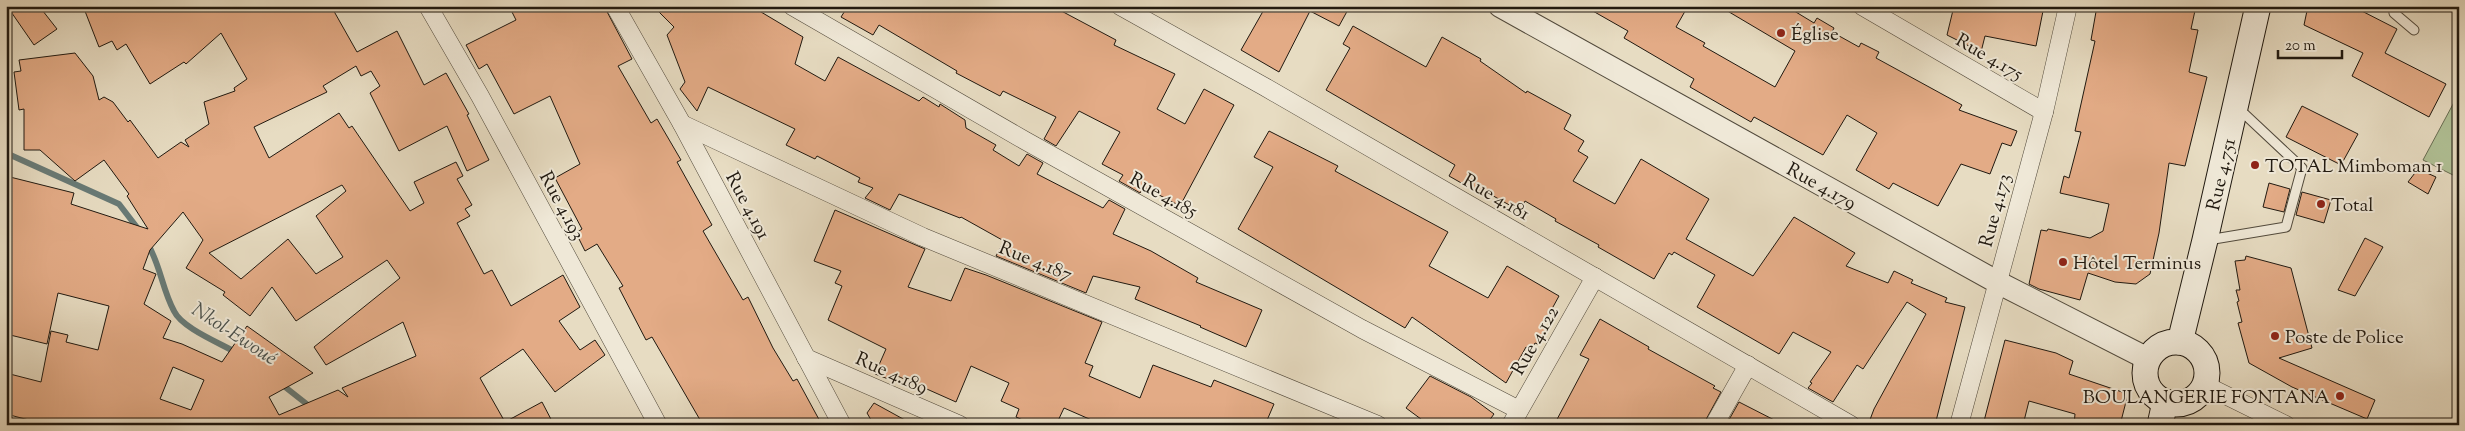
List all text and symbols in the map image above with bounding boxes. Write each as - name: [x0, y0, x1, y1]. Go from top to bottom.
- place label: Église: [1791, 22, 1839, 49]
- marker: Église: [1775, 27, 1787, 39]
- street label: Rue 4.175: [1950, 28, 2028, 89]
- scale bar: [2278, 28, 2341, 60]
- text: 20 m: [2285, 36, 2316, 57]
- street label: Rue 4.751: [2201, 135, 2244, 214]
- place label: TOTAL Mimboman 1: [2265, 154, 2443, 181]
- street label: Rue 4.179: [1781, 157, 1861, 217]
- marker: TOTAL Mimboman 1: [2249, 159, 2261, 171]
- street label: Rue 4.185: [1124, 166, 1202, 226]
- street label: Rue 4.193: [531, 167, 590, 245]
- street label: Rue 4.191: [718, 167, 776, 245]
- street label: Rue 4.181: [1457, 168, 1535, 229]
- street label: Rue 4.173: [1974, 171, 2019, 250]
- place label: Total: [2331, 193, 2374, 220]
- marker: Total: [2315, 198, 2327, 210]
- street label: Rue 4.187: [994, 235, 1076, 289]
- place label: Hôtel Terminus: [2073, 251, 2201, 278]
- marker: Hôtel Terminus: [2057, 256, 2069, 268]
- water label: Nkol-Ewoué: [185, 297, 282, 374]
- street label: Rue 4.122: [1506, 302, 1567, 381]
- place label: Poste de Police: [2285, 325, 2404, 352]
- marker: Poste de Police: [2269, 330, 2281, 342]
- street label: Rue 4.189: [851, 346, 931, 402]
- place label: BOULANGERIE FONTANA: [2083, 385, 2331, 412]
- marker: BOULANGERIE FONTANA: [2334, 390, 2346, 402]

